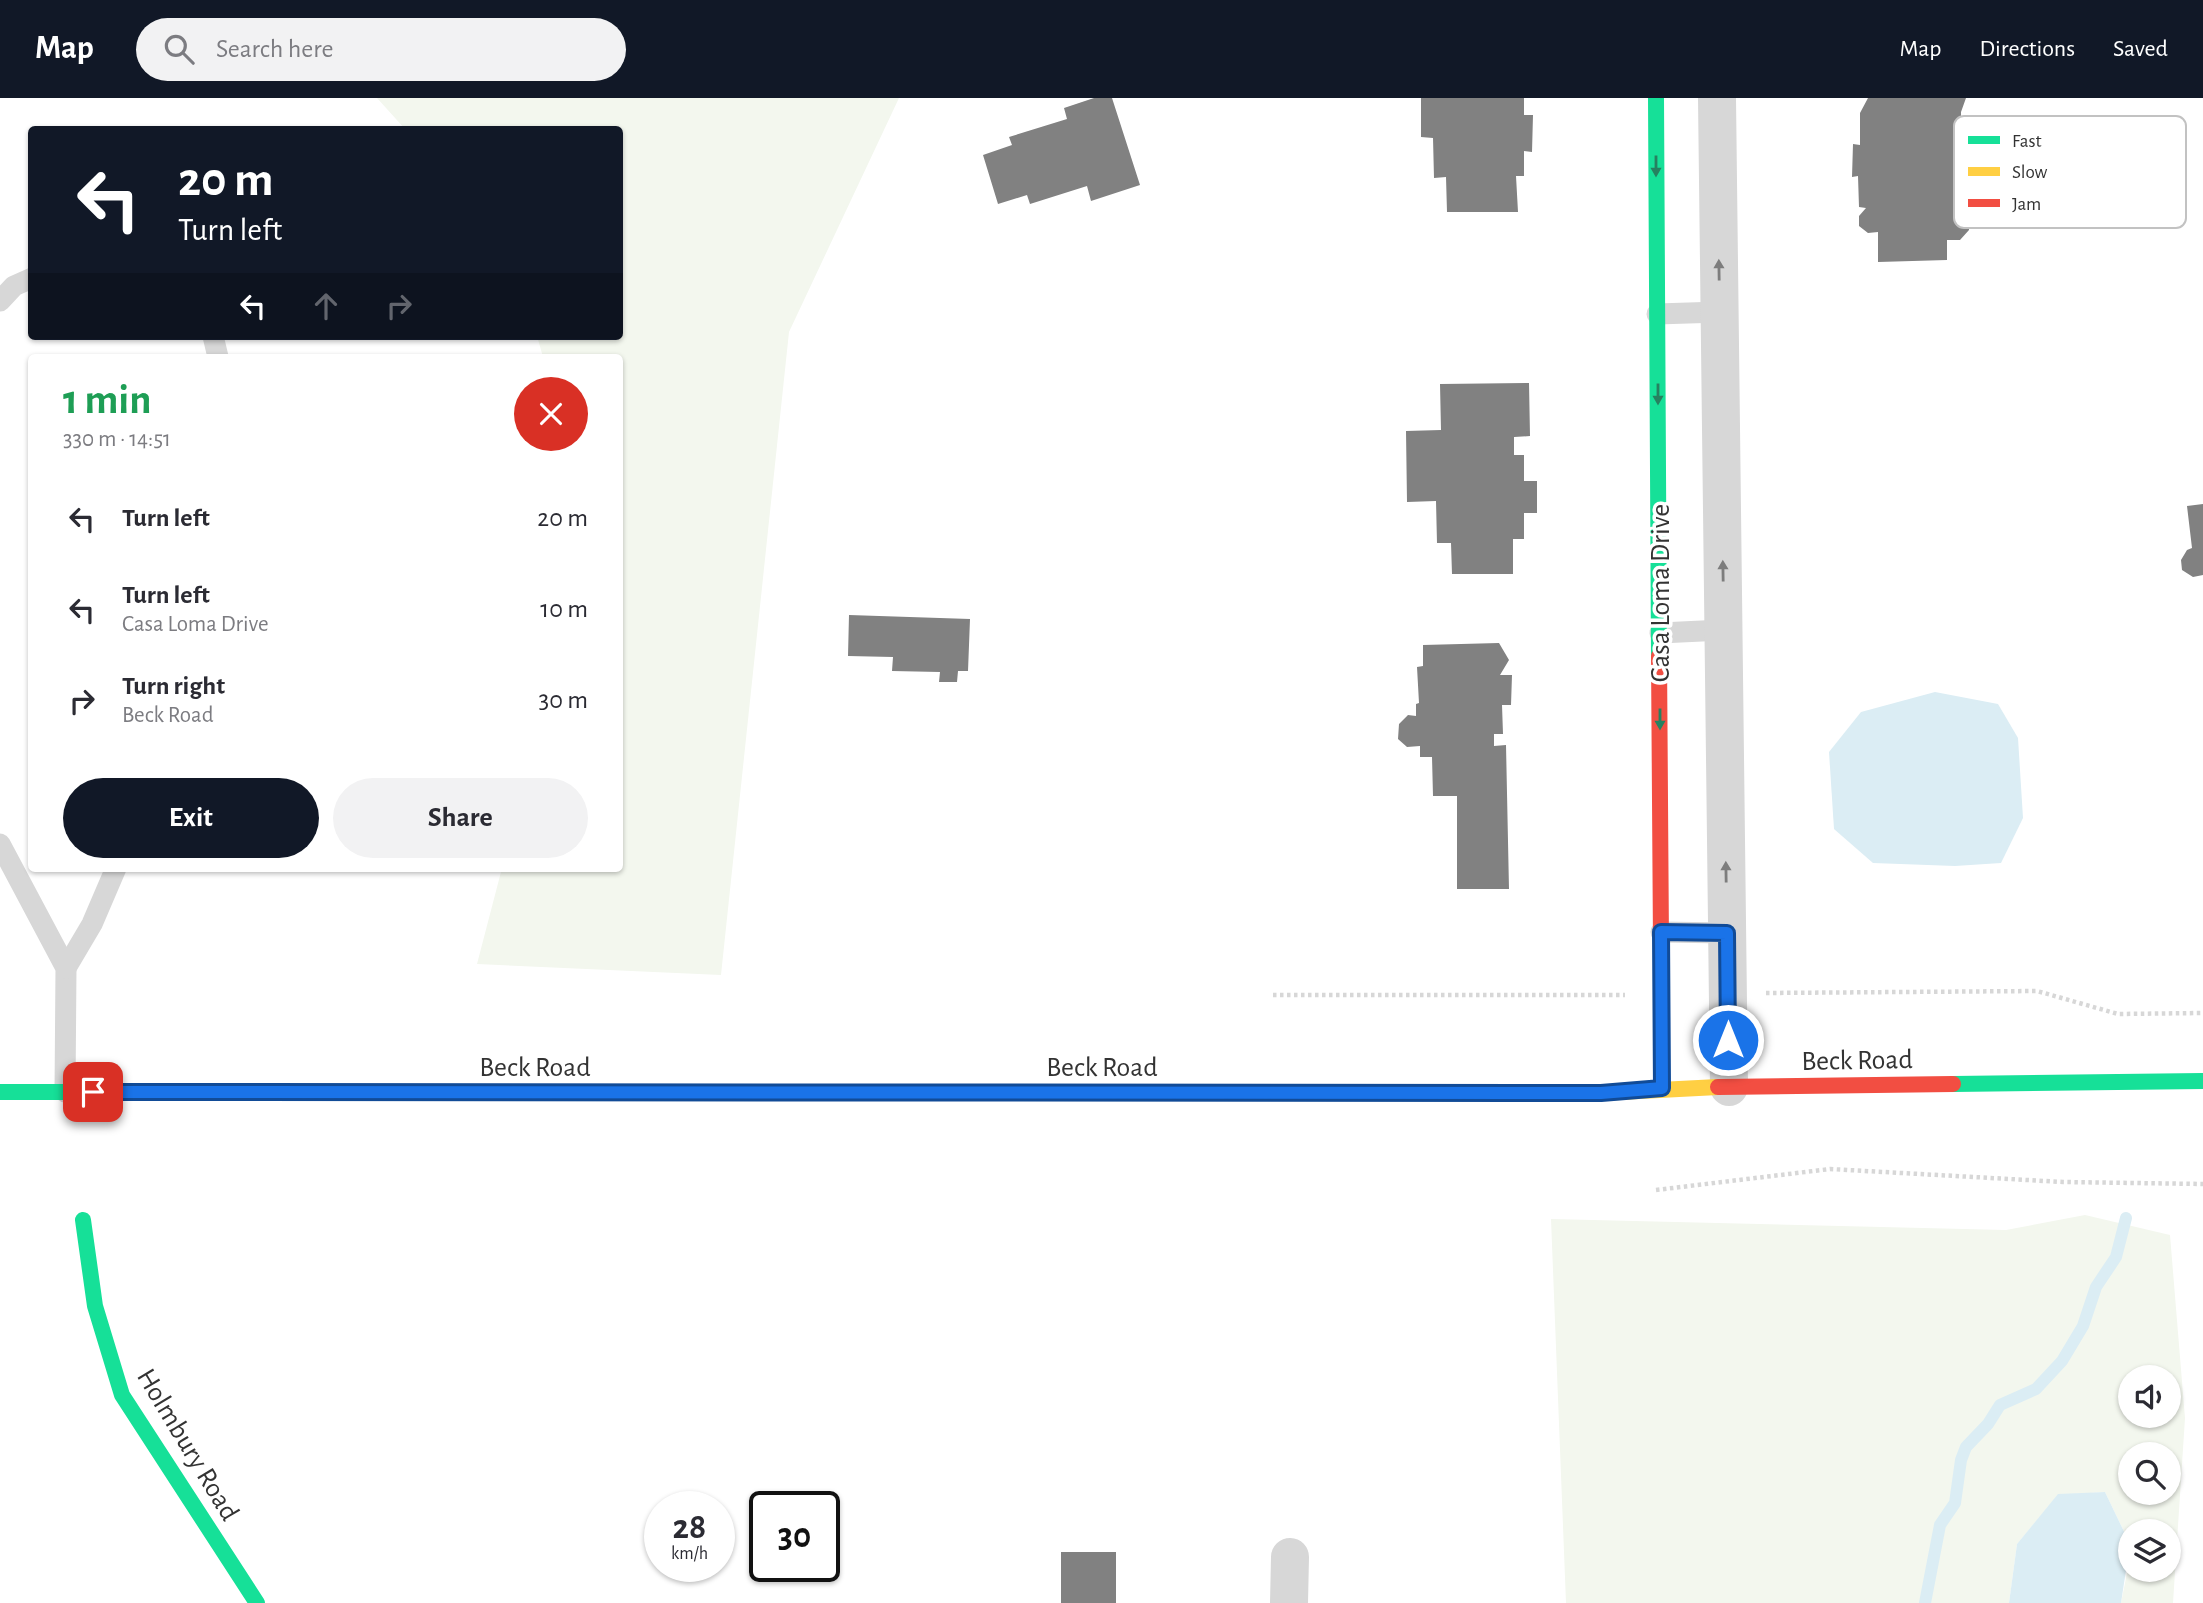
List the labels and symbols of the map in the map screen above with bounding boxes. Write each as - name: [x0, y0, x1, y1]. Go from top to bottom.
- legend: [1954, 116, 2186, 228]
- text: Fast: [2012, 132, 2042, 151]
- one-way arrow: [1650, 155, 1662, 177]
- text: Slow: [2012, 163, 2048, 182]
- text: Jam: [2012, 195, 2041, 214]
- one-way arrow: [1713, 259, 1725, 281]
- one-way arrow: [1652, 383, 1664, 405]
- street label: Casa Loma Drive: [1647, 504, 1675, 682]
- one-way arrow: [1717, 560, 1729, 582]
- one-way arrow: [1654, 708, 1666, 730]
- one-way arrow: [1720, 861, 1732, 883]
- position arrow: [1691, 1003, 1765, 1077]
- street label: Beck Road: [1801, 1046, 1913, 1076]
- street label: Beck Road: [479, 1054, 591, 1082]
- street label: Beck Road: [1046, 1054, 1158, 1082]
- pin: [63, 1062, 123, 1122]
- street label: Holmbury Road: [131, 1364, 244, 1526]
- speed limit sign: 30: [749, 1491, 840, 1582]

